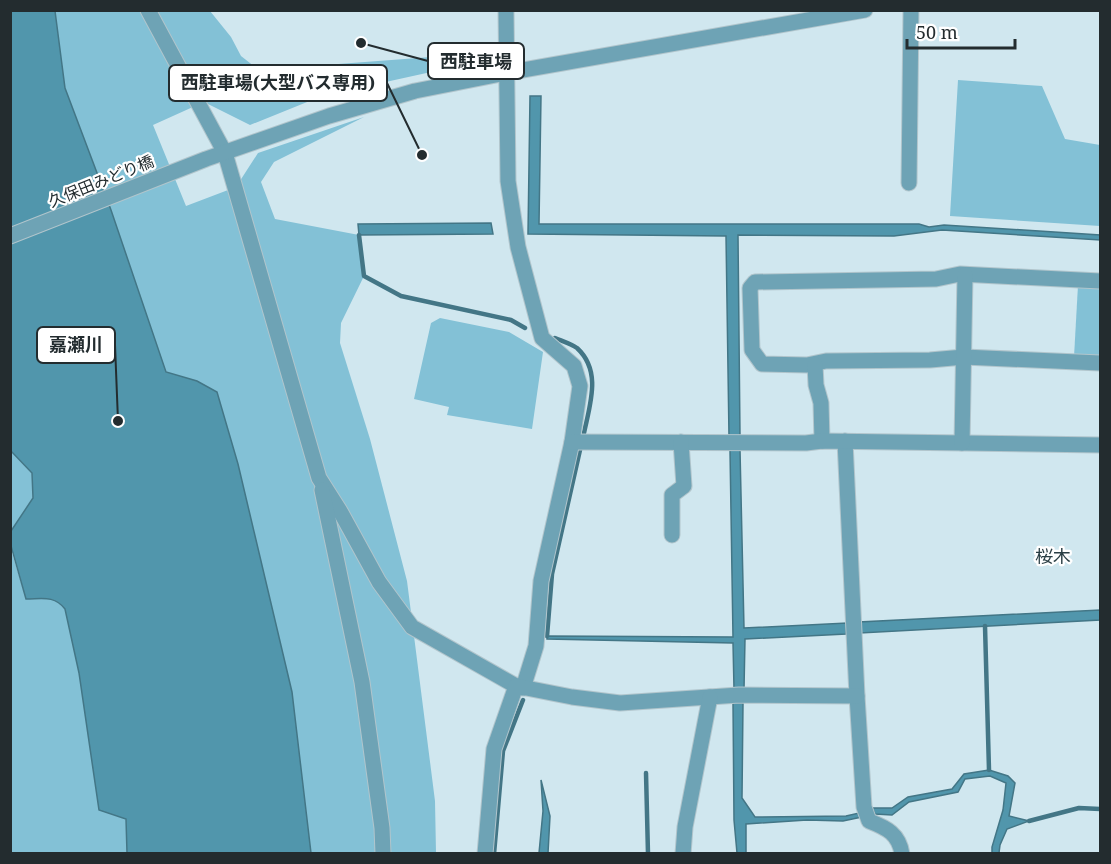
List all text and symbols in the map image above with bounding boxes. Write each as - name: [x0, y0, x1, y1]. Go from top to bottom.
- scale bar: [907, 12, 1015, 50]
- text: 50 m: [916, 20, 958, 44]
- callout: 西駐車場: [428, 43, 524, 79]
- text: 西駐車場: [440, 49, 512, 73]
- callout: 西駐車場(大型バス専用): [169, 65, 387, 101]
- text: 西駐車場(大型バス専用): [181, 70, 375, 94]
- street label: 久保田みどり橋: [45, 150, 157, 212]
- callout: 嘉瀬川: [37, 327, 115, 363]
- text: 嘉瀬川: [49, 332, 103, 356]
- district label: 桜木: [1035, 544, 1071, 568]

